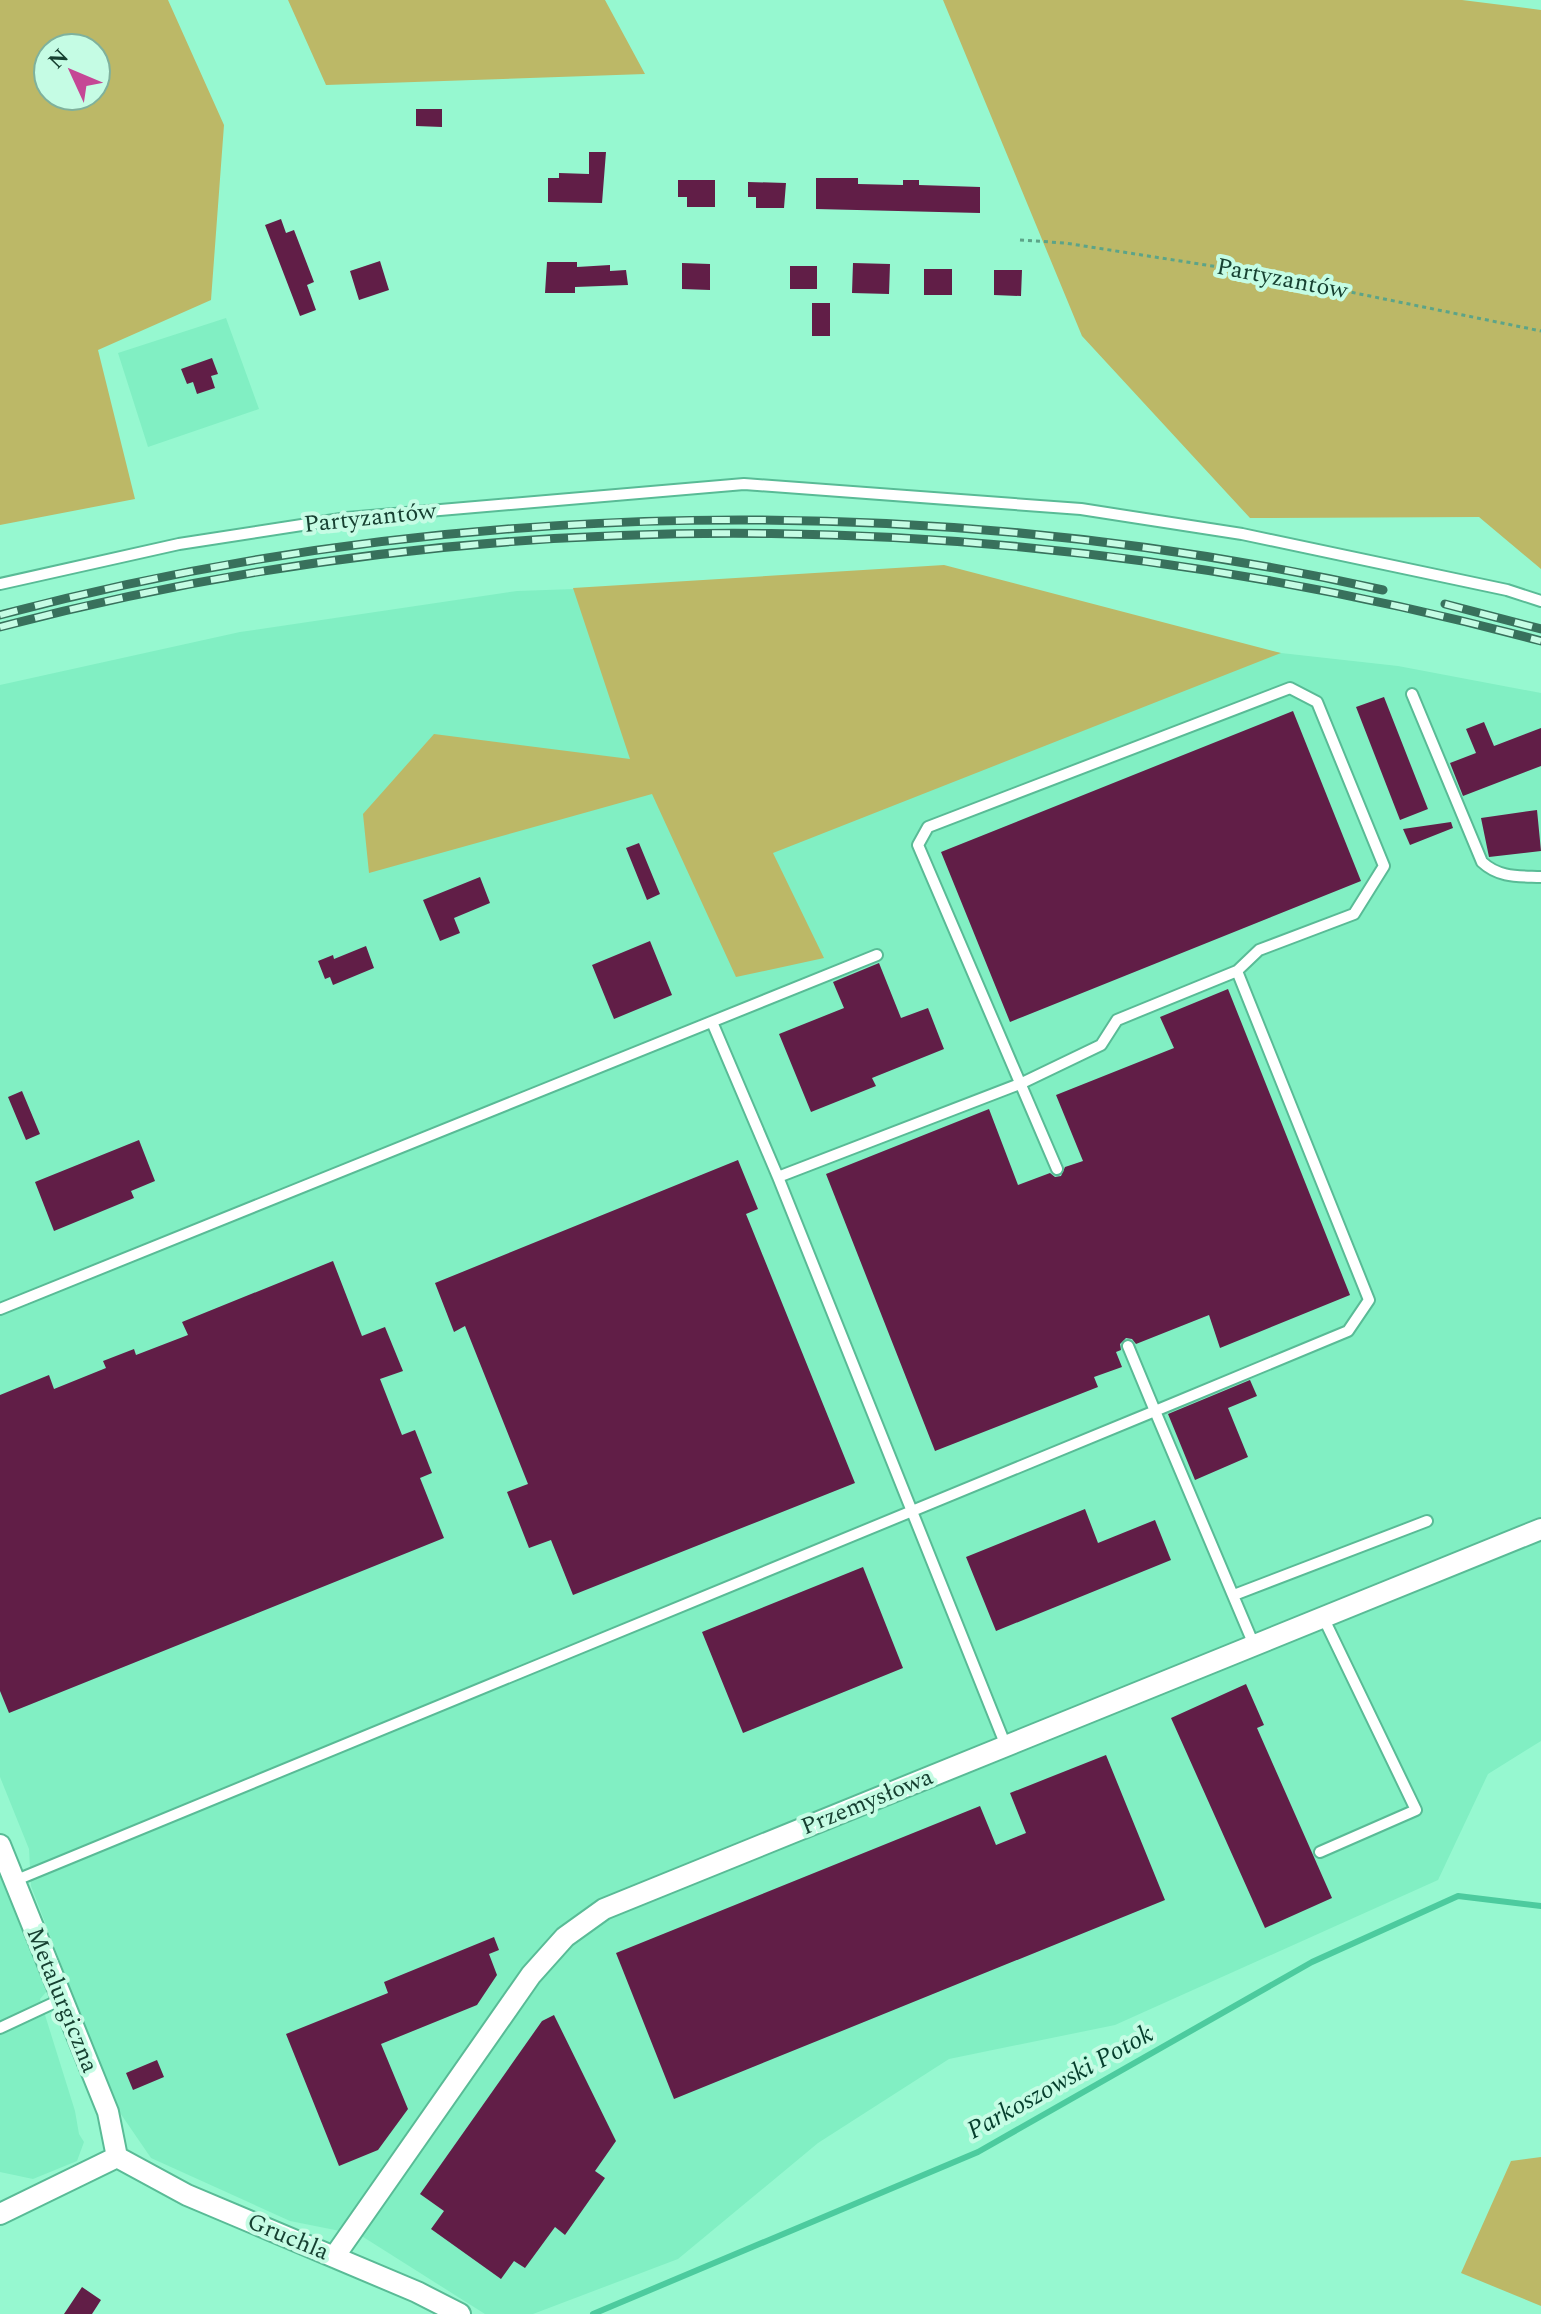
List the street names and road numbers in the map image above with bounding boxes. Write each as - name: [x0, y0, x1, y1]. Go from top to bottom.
- street label: Partyzantów: [1213, 249, 1352, 310]
- street label: Partyzantów: [302, 493, 439, 543]
- street label: Przemysłowa: [796, 1759, 939, 1845]
- street label: Metalurgiczna: [16, 1922, 108, 2078]
- street label: Gruchla: [242, 2204, 335, 2270]

